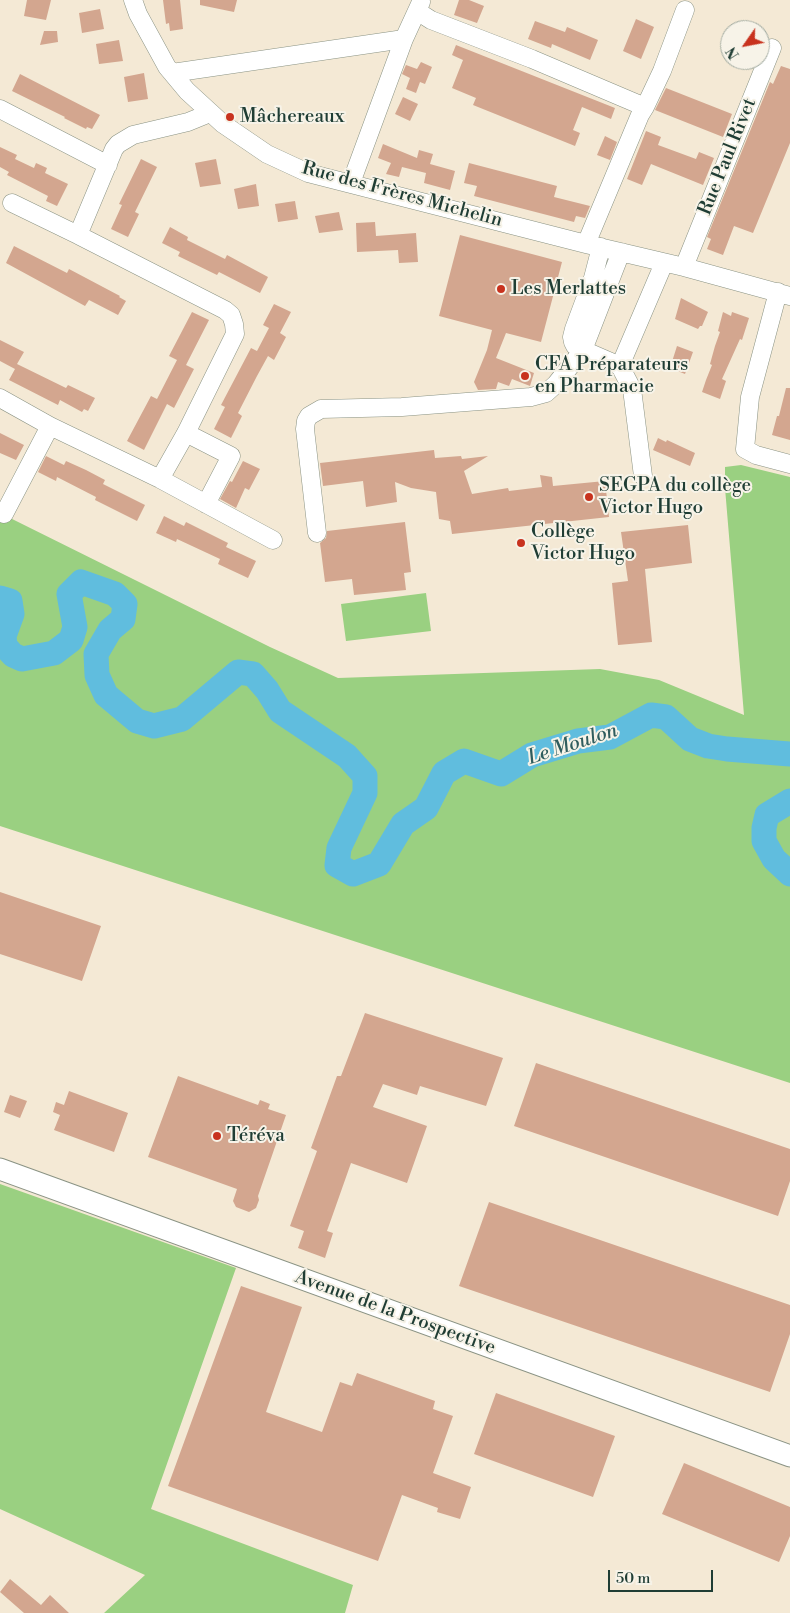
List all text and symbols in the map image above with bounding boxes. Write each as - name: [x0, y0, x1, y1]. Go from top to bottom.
- north arrow: [720, 20, 770, 70]
- text: N: [723, 43, 744, 62]
- street label: Rue Paul Rivet: [694, 95, 762, 219]
- place label: Mâchereaux: [240, 106, 344, 128]
- marker: Mâchereaux: [224, 111, 236, 123]
- street label: Rue des Frères Michelin: [299, 157, 505, 233]
- place label: Les Merlattes: [511, 278, 626, 300]
- marker: Les Merlattes: [495, 283, 507, 295]
- place label: CFA Préparateurs en Pharmacie: [535, 354, 688, 398]
- marker: CFA Préparateurs en Pharmacie: [519, 370, 531, 382]
- place label: SEGPA du collège Victor Hugo: [599, 475, 751, 519]
- marker: SEGPA du collège Victor Hugo: [583, 491, 595, 503]
- place label: Collège Victor Hugo: [531, 521, 635, 565]
- marker: Collège Victor Hugo: [515, 537, 527, 549]
- water label: Le Moulon: [525, 719, 621, 771]
- place label: Téréva: [227, 1125, 285, 1147]
- marker: Téréva: [211, 1130, 223, 1142]
- street label: Avenue de la Prospective: [292, 1266, 498, 1360]
- scale bar: [610, 1560, 715, 1592]
- text: 50 m: [616, 1569, 650, 1588]

